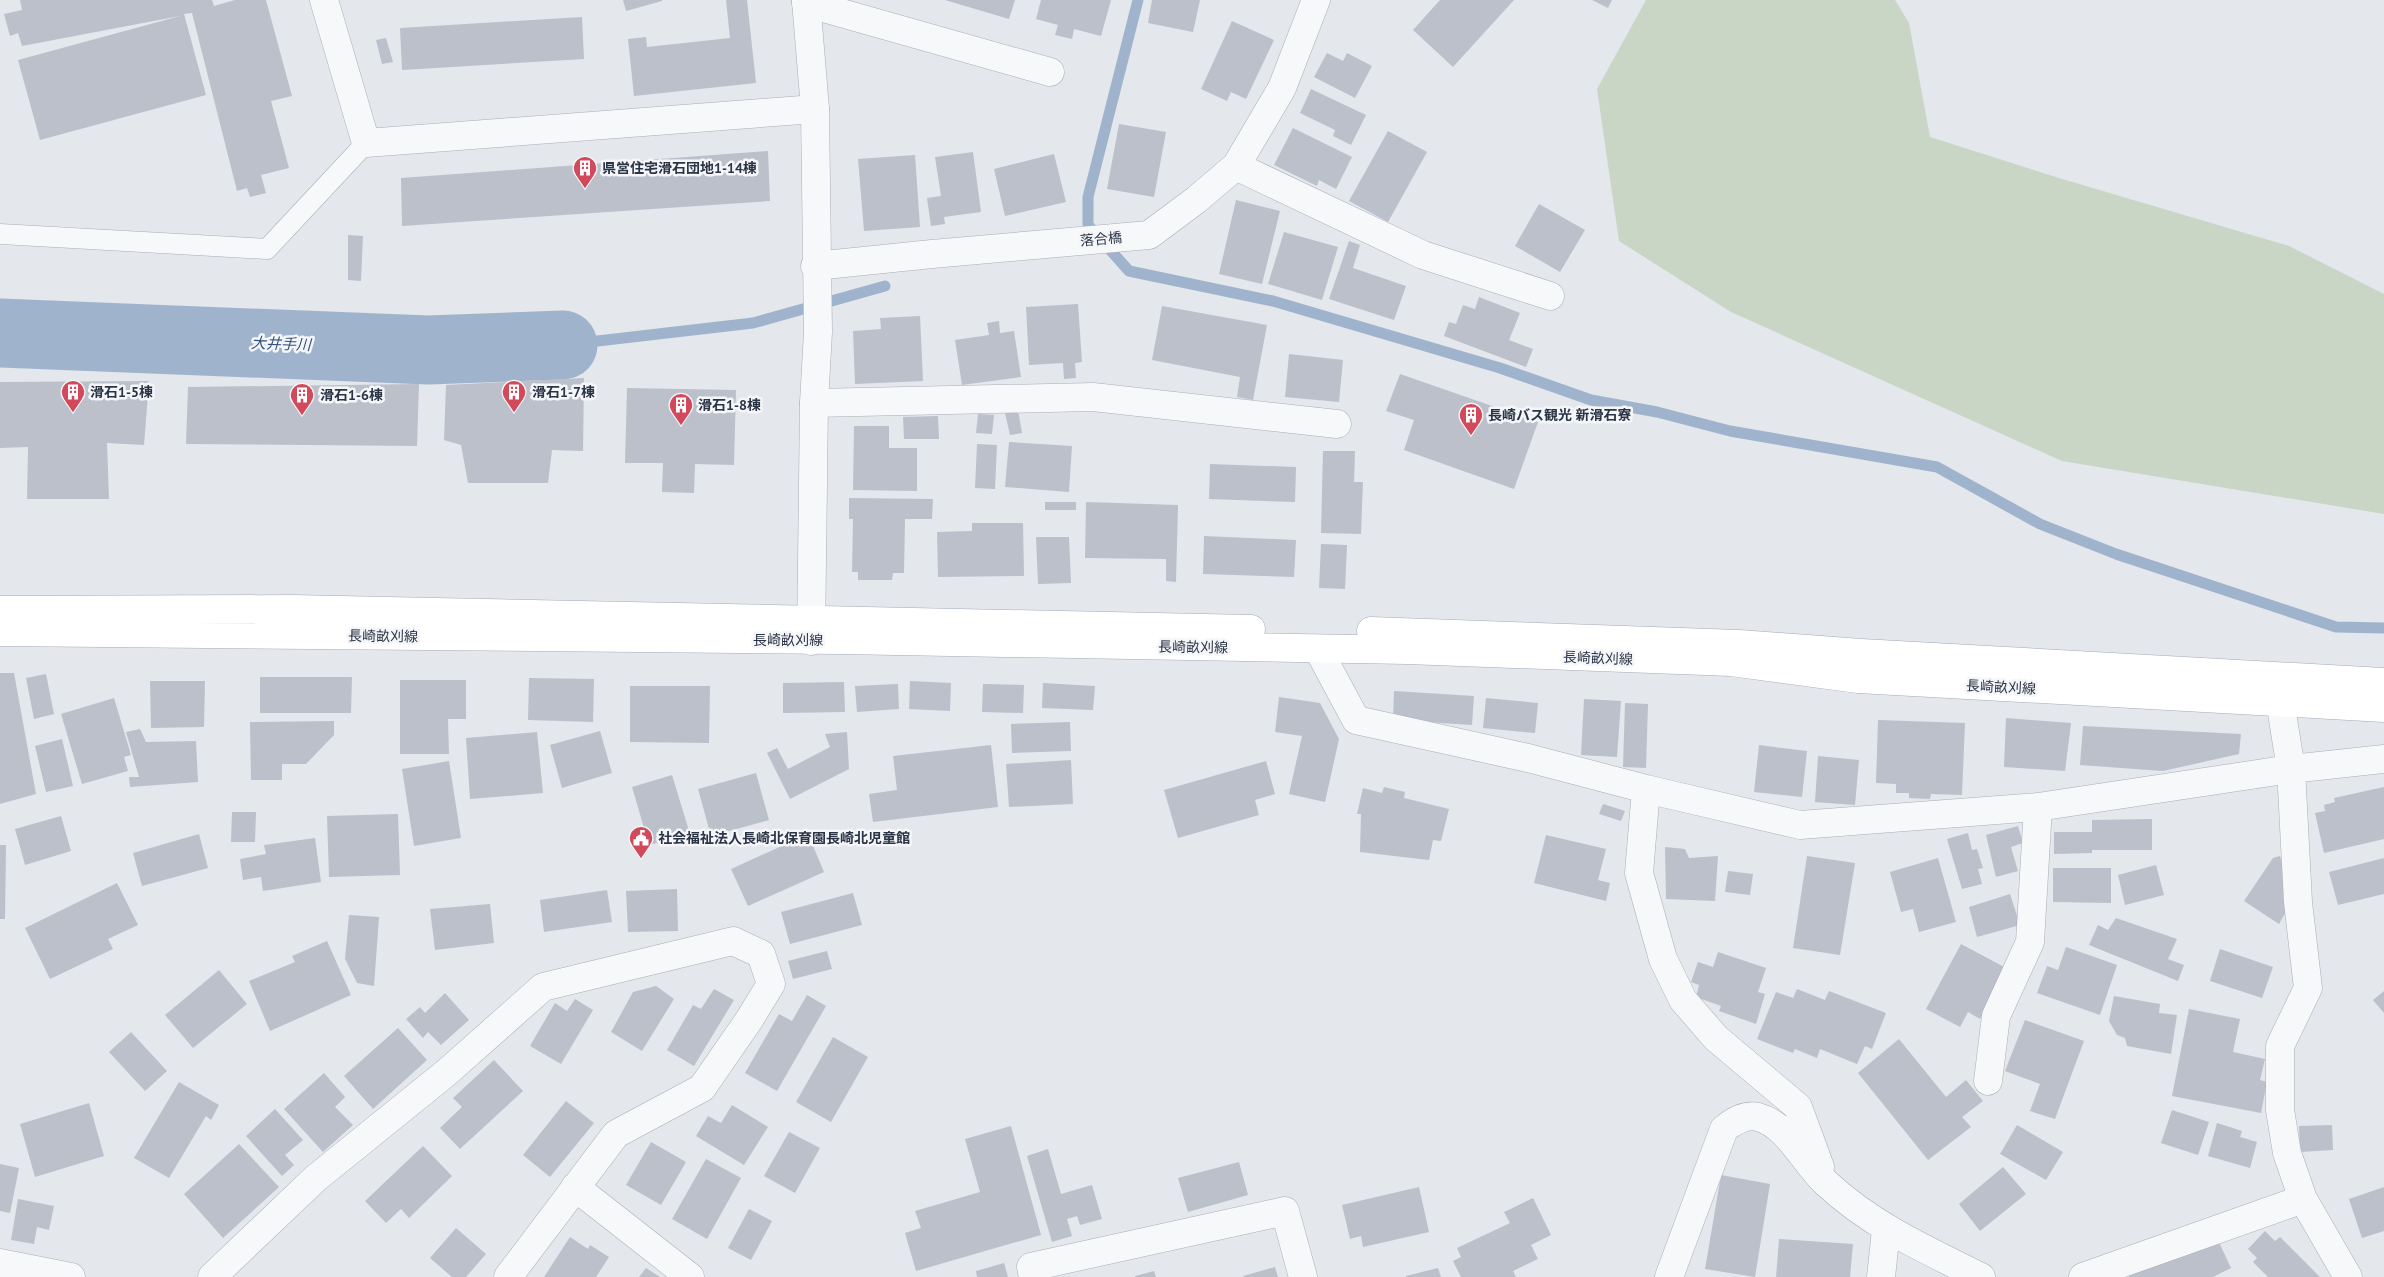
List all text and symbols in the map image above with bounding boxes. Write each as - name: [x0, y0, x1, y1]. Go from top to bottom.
- building icon: 県営住宅滑石団地1-14棟: [572, 155, 598, 189]
- place label: 県営住宅滑石団地1-14棟: [602, 159, 757, 177]
- street label: 落合橋: [1079, 228, 1123, 250]
- water label: 大井手川: [251, 333, 313, 354]
- building icon: 滑石1-5棟: [60, 379, 86, 413]
- building icon: 滑石1-7棟: [501, 379, 527, 413]
- building icon: 滑石1-6棟: [289, 382, 315, 416]
- place label: 滑石1-5棟: [90, 383, 153, 401]
- place label: 滑石1-7棟: [532, 383, 595, 401]
- place label: 滑石1-6棟: [320, 386, 383, 404]
- building icon: 滑石1-8棟: [668, 392, 694, 426]
- place label: 滑石1-8棟: [698, 396, 761, 414]
- building icon: 長崎バス観光 新滑石寮: [1458, 402, 1484, 436]
- place label: 長崎バス観光 新滑石寮: [1488, 406, 1632, 424]
- street label: 長崎畝刈線: [348, 626, 418, 646]
- street label: 長崎畝刈線: [753, 631, 823, 649]
- street label: 長崎畝刈線: [1158, 637, 1228, 657]
- street label: 長崎畝刈線: [1563, 648, 1633, 668]
- street label: 長崎畝刈線: [1966, 676, 2036, 698]
- public building icon: 社会福祉法人長崎北保育園長崎北児童館: [628, 825, 654, 859]
- place label: 社会福祉法人長崎北保育園長崎北児童館: [658, 829, 910, 847]

